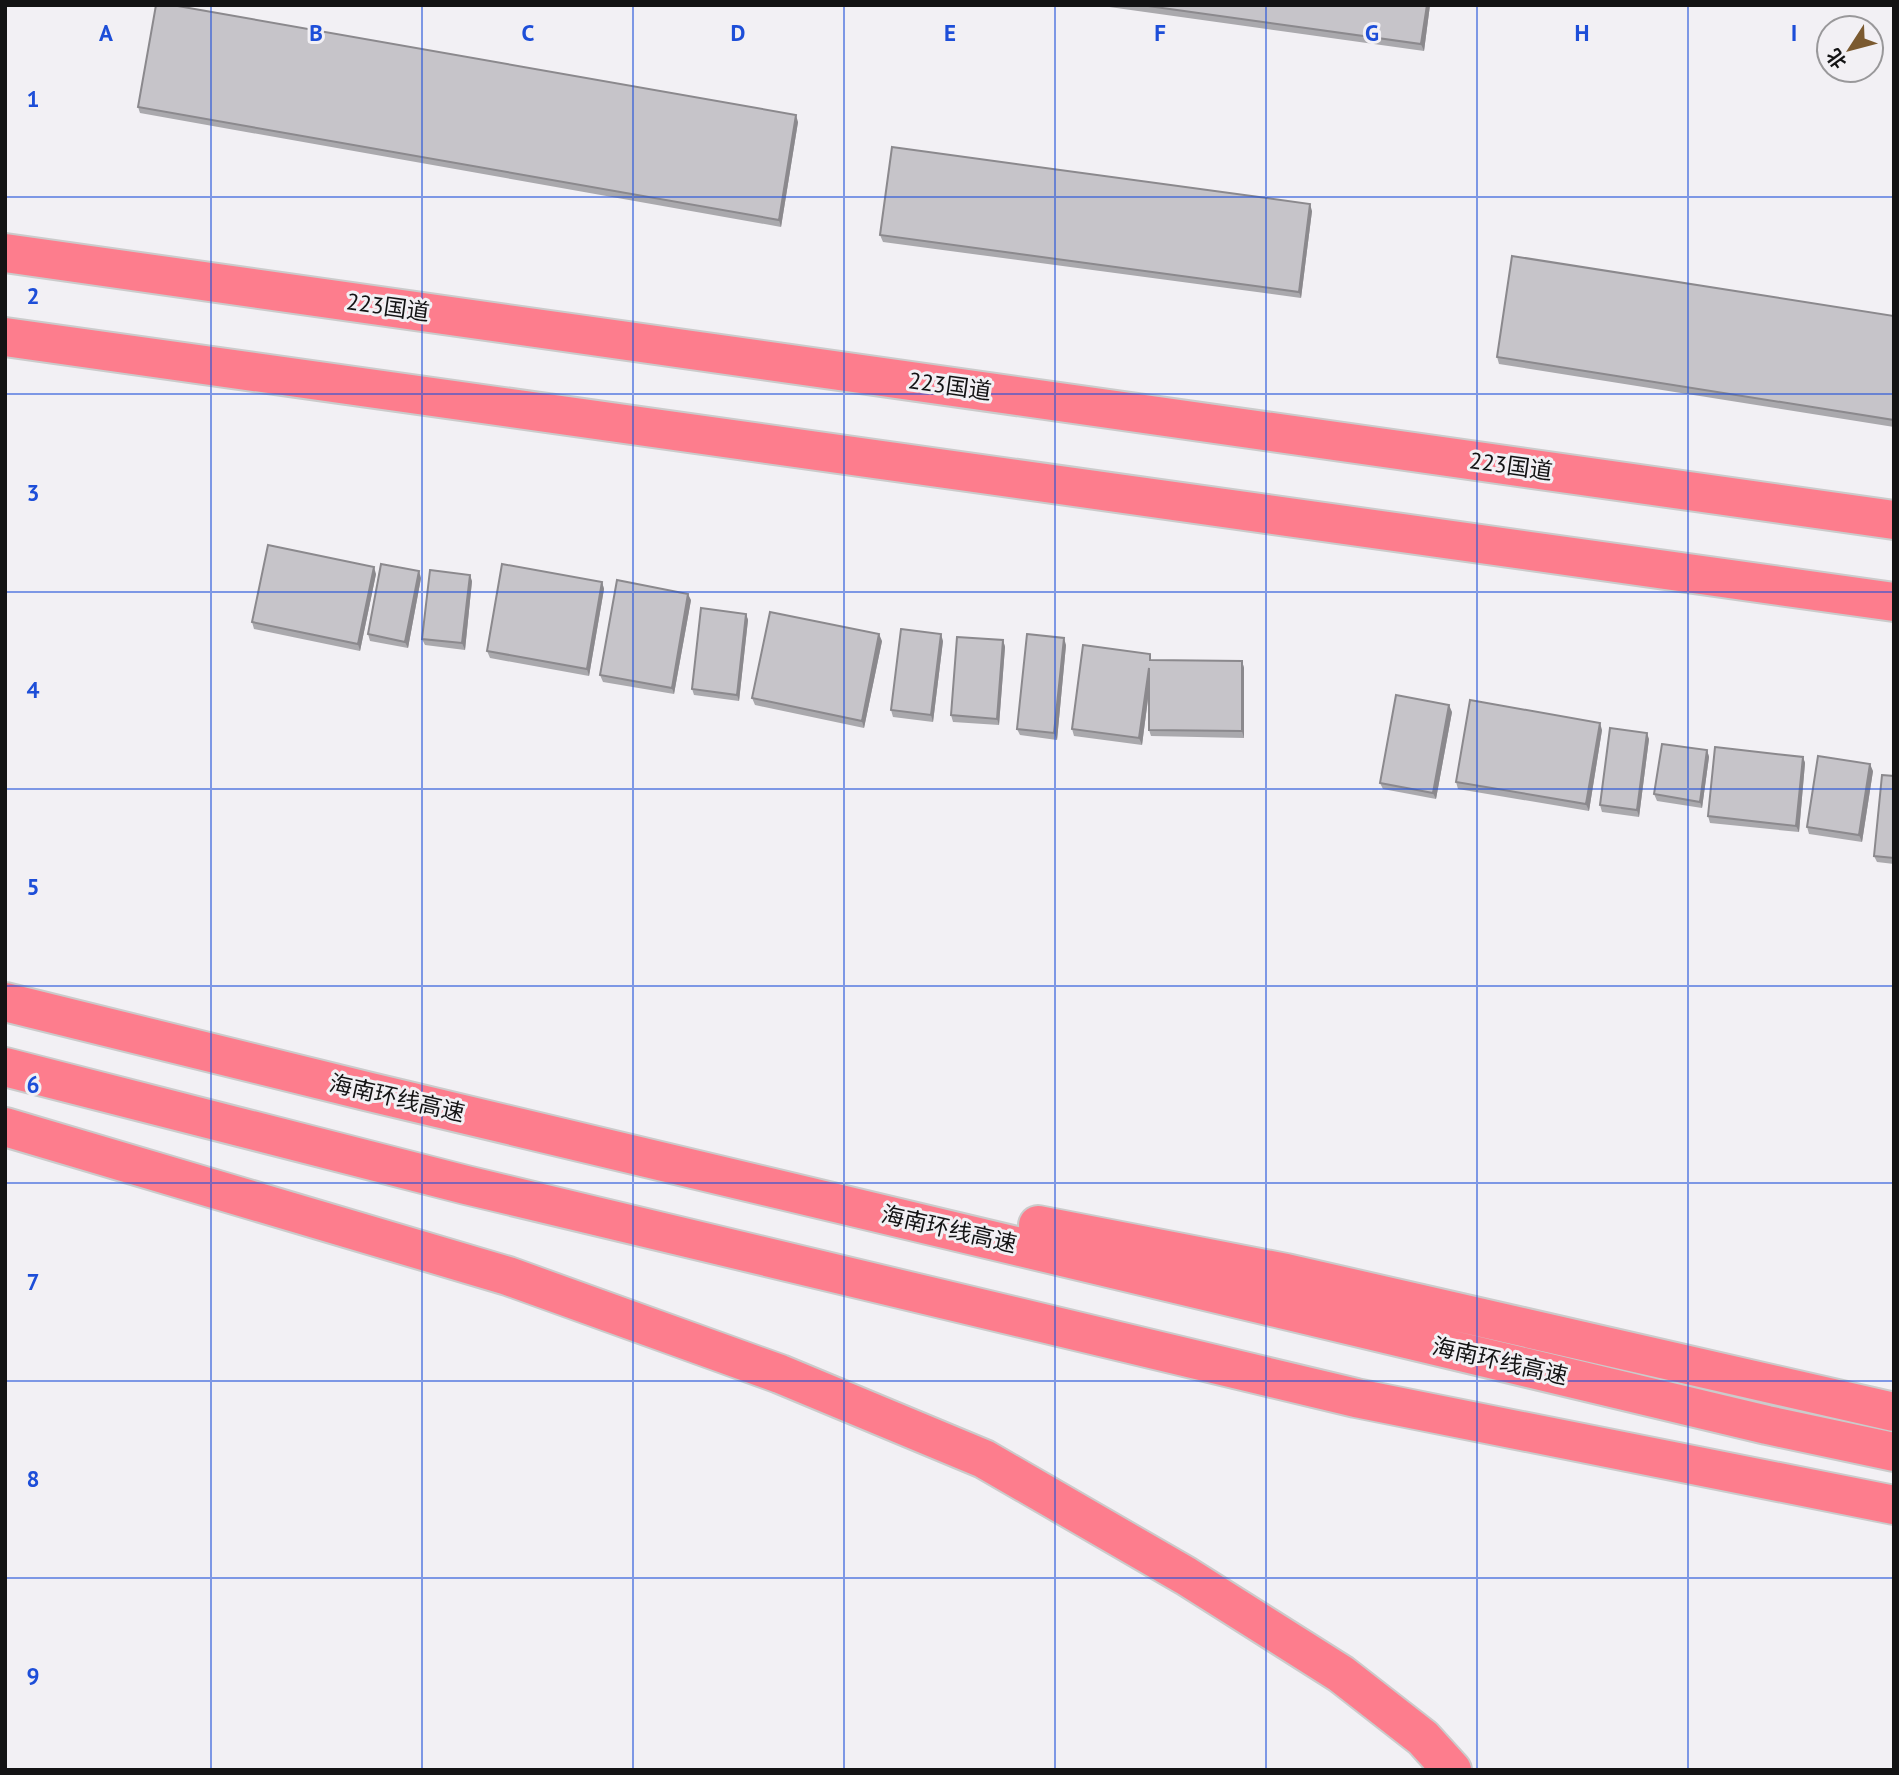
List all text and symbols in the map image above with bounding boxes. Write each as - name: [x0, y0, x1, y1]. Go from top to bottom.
- north arrow: [1815, 14, 1885, 84]
- text: A: [99, 18, 113, 47]
- text: B: [309, 18, 323, 47]
- text: C: [522, 18, 535, 47]
- text: D: [731, 18, 745, 47]
- text: E: [944, 18, 956, 47]
- text: F: [1154, 18, 1166, 47]
- text: G: [1365, 18, 1379, 47]
- text: H: [1575, 18, 1589, 47]
- text: I: [1791, 18, 1797, 47]
- text: 北: [1821, 44, 1852, 74]
- text: 1: [26, 84, 40, 113]
- text: 2: [26, 281, 40, 310]
- street label: 223国道: [345, 286, 431, 327]
- street label: 223国道: [907, 365, 993, 406]
- street label: 223国道: [1468, 445, 1554, 486]
- text: 3: [26, 478, 40, 507]
- text: 4: [26, 675, 40, 704]
- text: 5: [26, 872, 40, 901]
- street label: 海南环线高速: [327, 1068, 468, 1127]
- text: 6: [26, 1070, 40, 1099]
- street label: 海南环线高速: [879, 1199, 1020, 1258]
- text: 7: [26, 1267, 40, 1296]
- street label: 海南环线高速: [1430, 1331, 1571, 1390]
- text: 8: [26, 1464, 40, 1493]
- text: 9: [26, 1661, 40, 1690]

